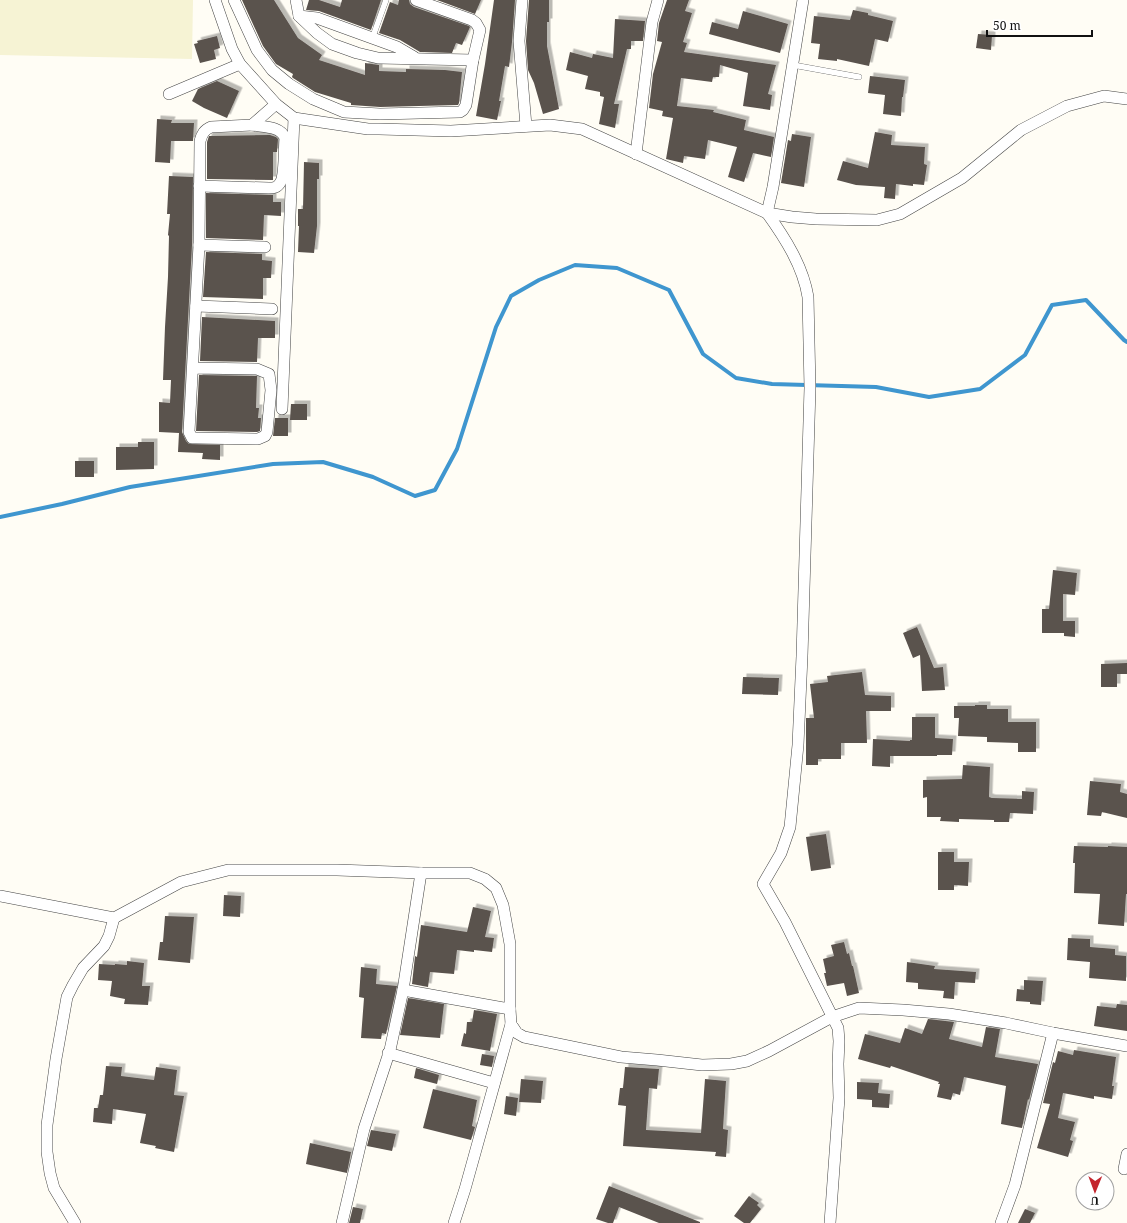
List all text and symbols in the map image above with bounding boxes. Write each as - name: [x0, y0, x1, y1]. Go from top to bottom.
- scale bar: [987, 12, 1092, 38]
- text: 50 m: [993, 17, 1021, 34]
- north arrow: [1075, 1171, 1115, 1211]
- text: U: [1090, 1194, 1099, 1209]

